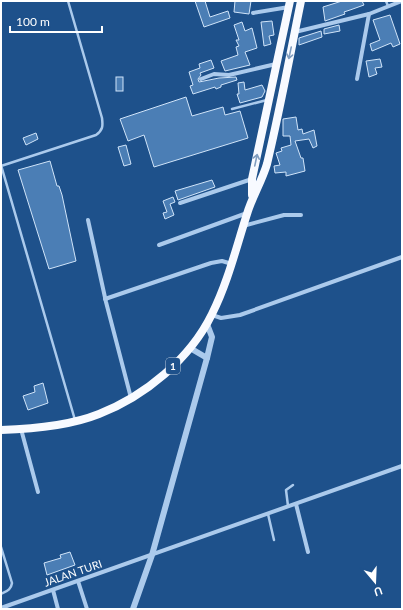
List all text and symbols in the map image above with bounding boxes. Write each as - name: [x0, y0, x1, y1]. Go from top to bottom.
- scale bar: [10, 8, 102, 34]
- text: 100 m: [16, 14, 50, 29]
- one-way arrow: [286, 46, 294, 59]
- one-way arrow: [253, 153, 261, 166]
- road number: 1: [166, 358, 180, 374]
- street label: JALAN TURI: [42, 557, 104, 589]
- north arrow: [355, 562, 395, 602]
- text: U: [372, 584, 384, 599]

